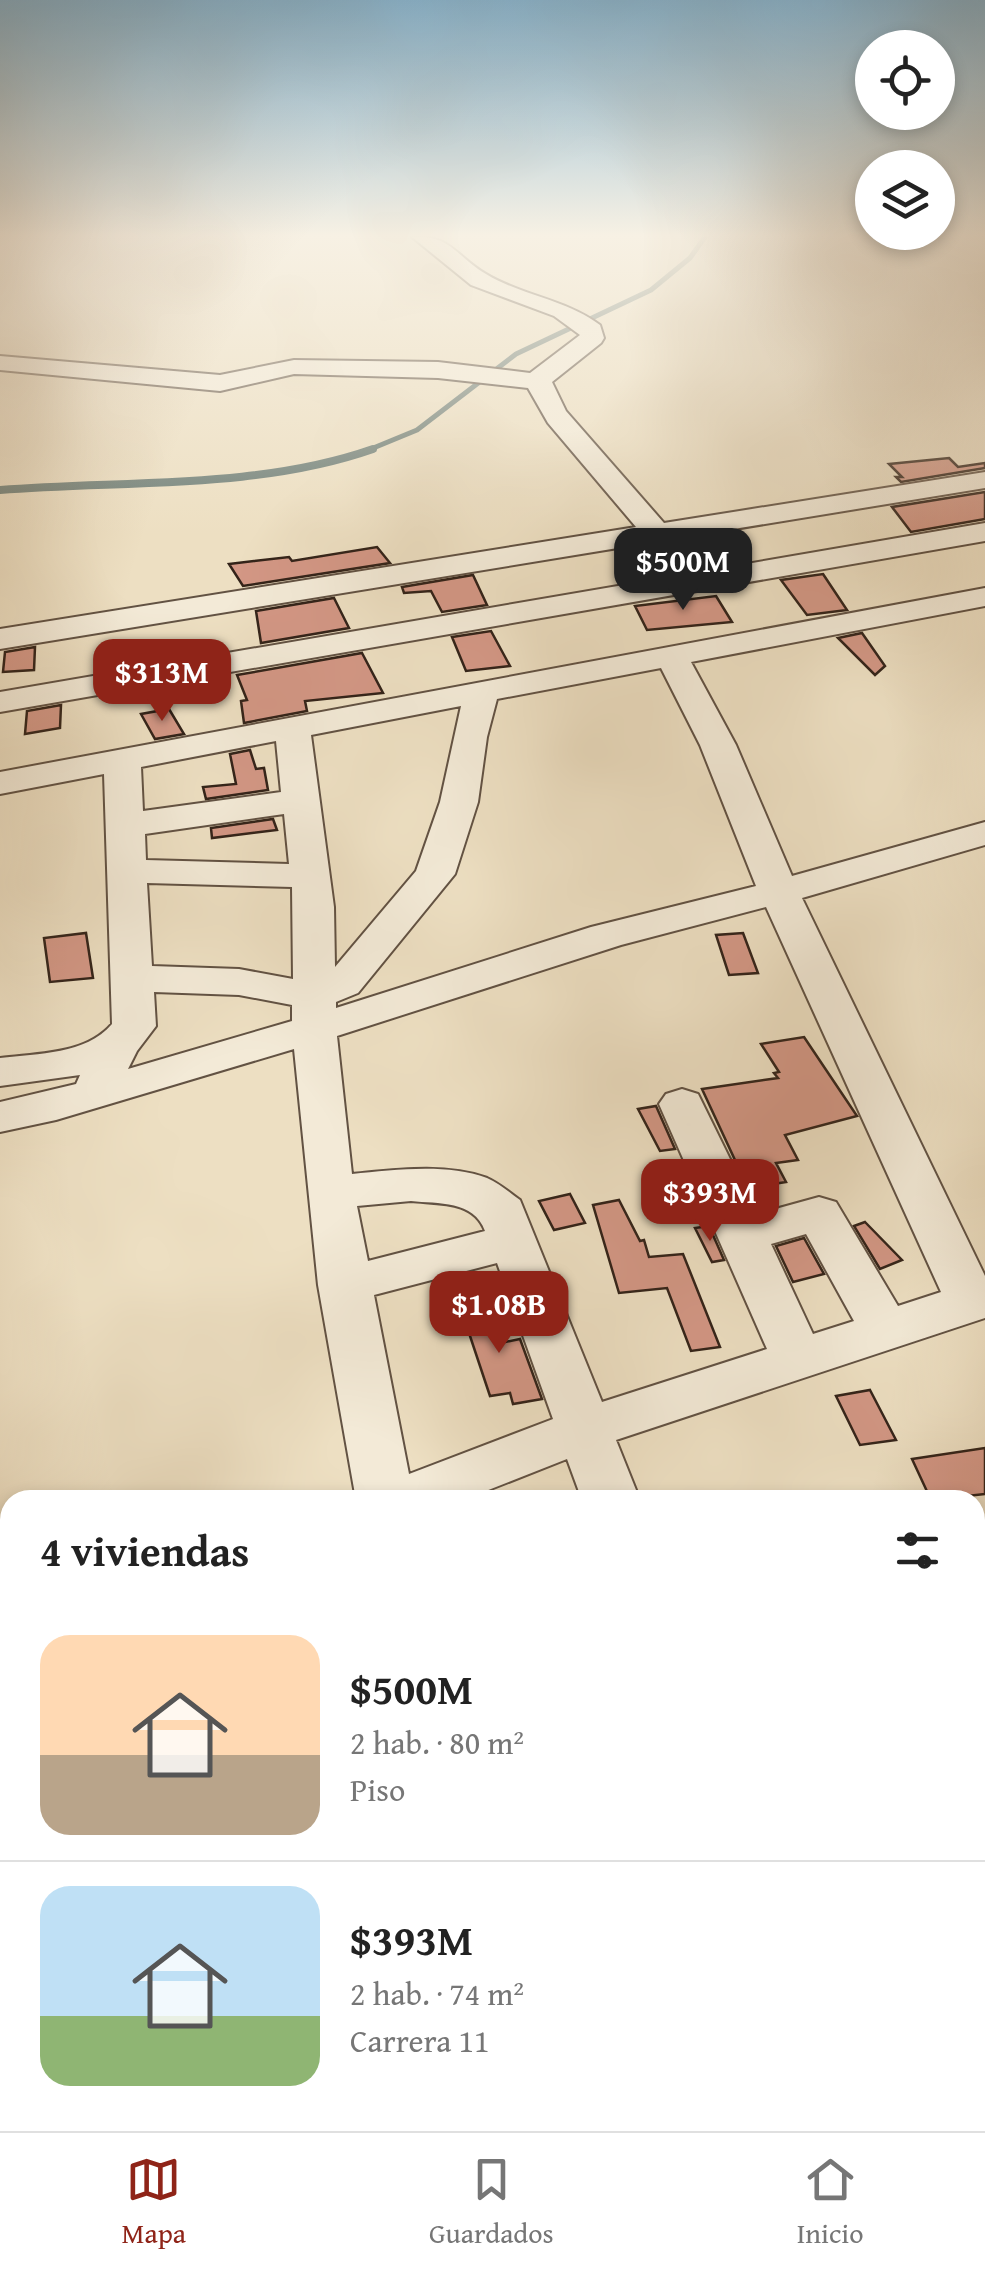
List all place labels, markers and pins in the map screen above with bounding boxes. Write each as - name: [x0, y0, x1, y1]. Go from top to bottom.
- pin: $500M: [613, 528, 753, 613]
- pin: $313M: [92, 639, 232, 724]
- pin: $393M: [640, 1159, 780, 1244]
- pin: $1.08B: [418, 1271, 580, 1356]

